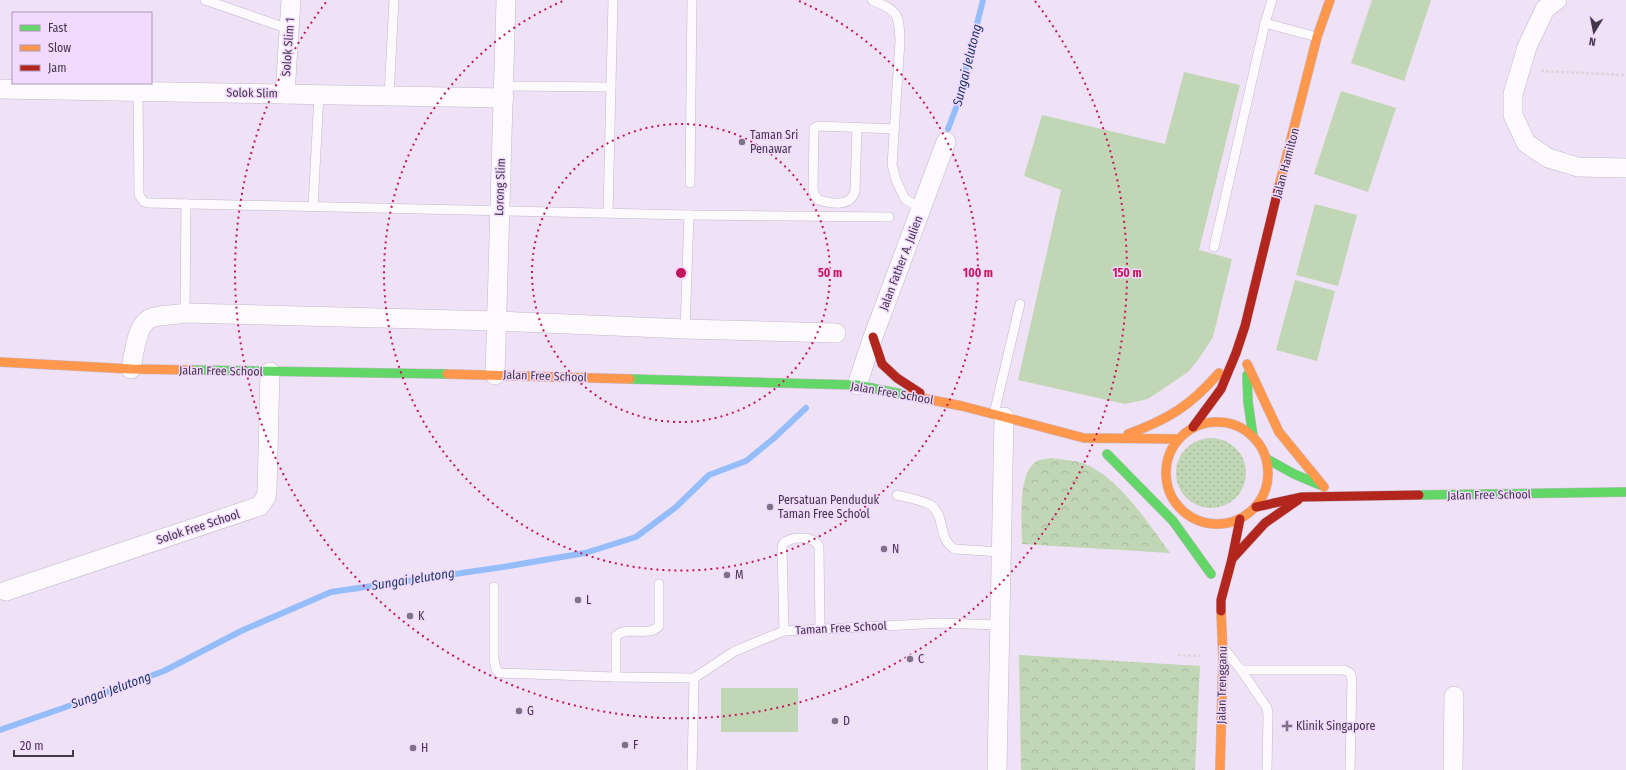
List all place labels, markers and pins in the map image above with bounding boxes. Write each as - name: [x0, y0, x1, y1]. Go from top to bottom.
- place label: Taman Sri Penawar: [750, 128, 798, 156]
- marker: Taman Sri Penawar: [737, 137, 747, 147]
- centre of rings: [674, 266, 688, 280]
- place label: Persatuan Penduduk Taman Free School: [778, 493, 880, 521]
- marker: Persatuan Penduduk Taman Free School: [765, 502, 775, 512]
- place label: N: [892, 542, 899, 556]
- marker: N: [879, 544, 889, 554]
- place label: M: [735, 568, 744, 582]
- marker: M: [722, 570, 732, 580]
- place label: L: [586, 593, 592, 607]
- marker: L: [573, 595, 583, 605]
- place label: K: [418, 609, 425, 623]
- marker: K: [405, 611, 415, 621]
- place label: C: [918, 652, 924, 666]
- marker: C: [905, 654, 915, 664]
- place label: G: [527, 704, 534, 718]
- marker: G: [514, 706, 524, 716]
- place label: D: [843, 714, 850, 728]
- marker: D: [830, 716, 840, 726]
- place label: Klinik Singapore: [1296, 719, 1375, 733]
- marker: Klinik Singapore: [1281, 720, 1293, 732]
- place label: F: [633, 738, 639, 752]
- marker: F: [620, 740, 630, 750]
- place label: H: [421, 741, 428, 755]
- marker: H: [408, 743, 418, 753]

